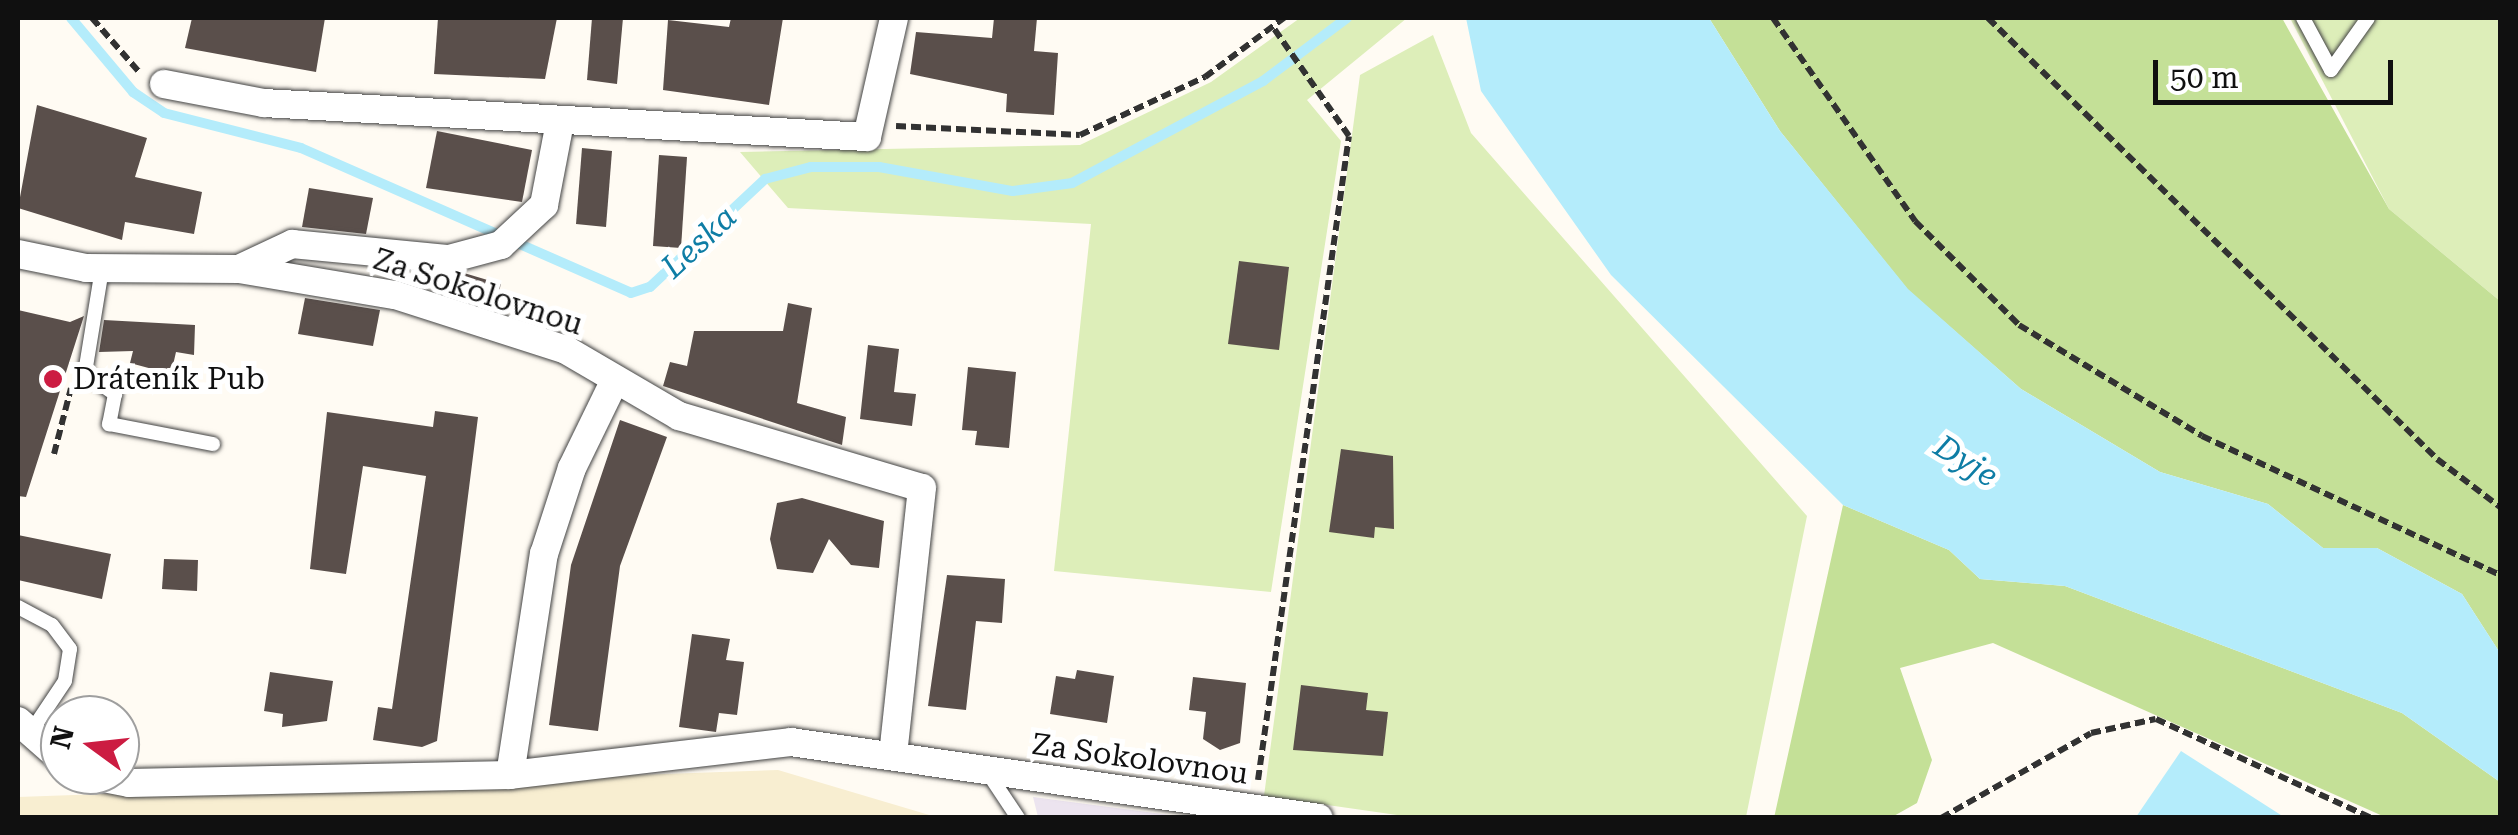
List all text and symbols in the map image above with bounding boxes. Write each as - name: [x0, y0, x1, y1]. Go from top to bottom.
- scale bar: [2158, 40, 2398, 102]
- text: 50 m: [2170, 60, 2239, 95]
- water label: Leska: [654, 198, 744, 286]
- street label: Za Sokolovnou: [369, 241, 587, 343]
- place label: Dráteník Pub: [73, 361, 265, 397]
- marker: Dráteník Pub: [42, 368, 64, 390]
- water label: Dyje: [1927, 427, 2005, 495]
- north arrow: [40, 695, 140, 795]
- text: N: [44, 723, 81, 752]
- street label: Za Sokolovnou: [1030, 726, 1250, 792]

